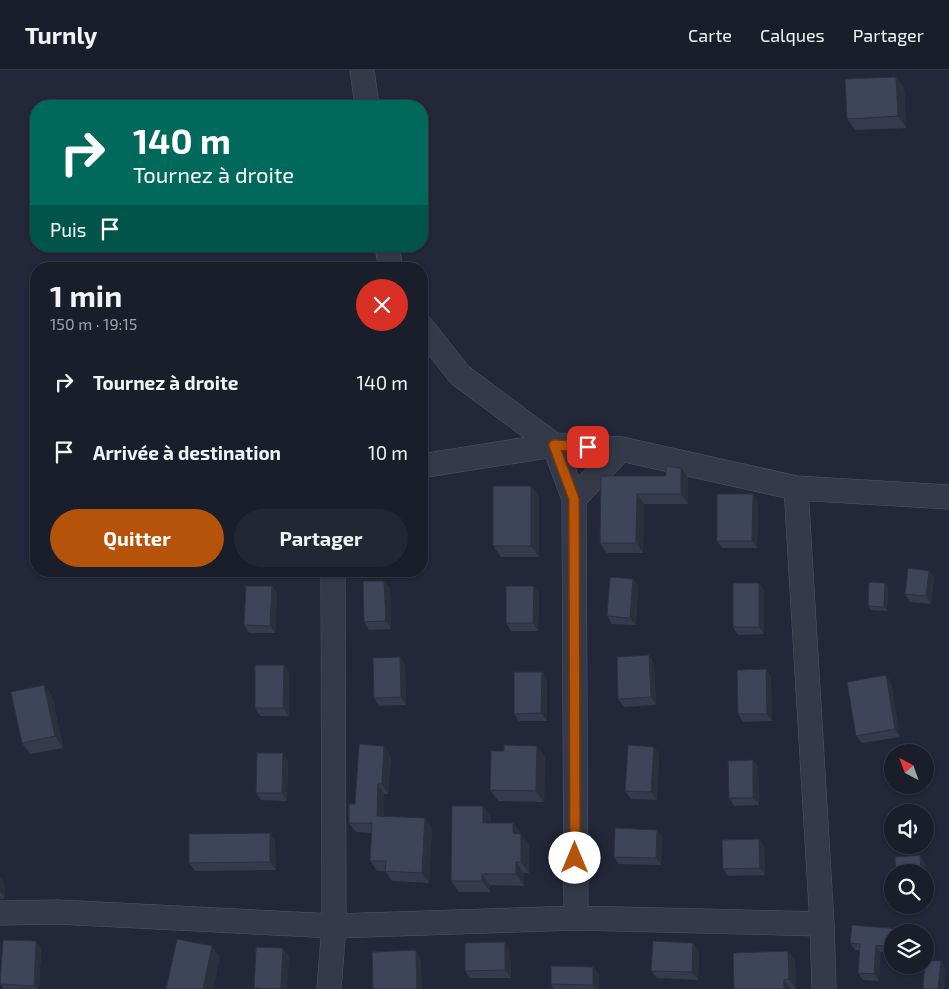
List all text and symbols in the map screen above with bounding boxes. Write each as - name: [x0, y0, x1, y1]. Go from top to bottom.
- text: Turnly: [25, 20, 97, 49]
- text: Carte: [688, 24, 732, 46]
- text: Calques: [760, 24, 825, 46]
- text: Partager: [853, 24, 924, 46]
- text: 140 m: [133, 119, 231, 161]
- icon: right: [50, 120, 115, 185]
- text: Tournez à droite: [133, 161, 294, 187]
- icon: arrive: [96, 215, 124, 243]
- text: Puis: [50, 218, 86, 241]
- text: 1 min: [50, 277, 122, 313]
- button: close: [356, 279, 408, 331]
- text: 150 m · 19:15: [50, 314, 137, 333]
- icon: right: [50, 368, 78, 396]
- text: Tournez à droite: [93, 371, 239, 394]
- text: 140 m: [356, 371, 408, 394]
- pin: [567, 426, 609, 468]
- icon: arrive: [574, 433, 602, 461]
- icon: arrive: [50, 438, 78, 466]
- text: Arrivée à destination: [93, 441, 281, 464]
- text: 10 m: [368, 441, 408, 464]
- button: Quitter: [50, 509, 224, 567]
- button: Partager: [234, 509, 408, 567]
- north arrow: [884, 744, 934, 794]
- map controls: [884, 744, 934, 974]
- button: sound: [884, 804, 934, 854]
- position arrow: [548, 831, 600, 883]
- button: search: [884, 864, 934, 914]
- button: layers: [884, 924, 934, 974]

